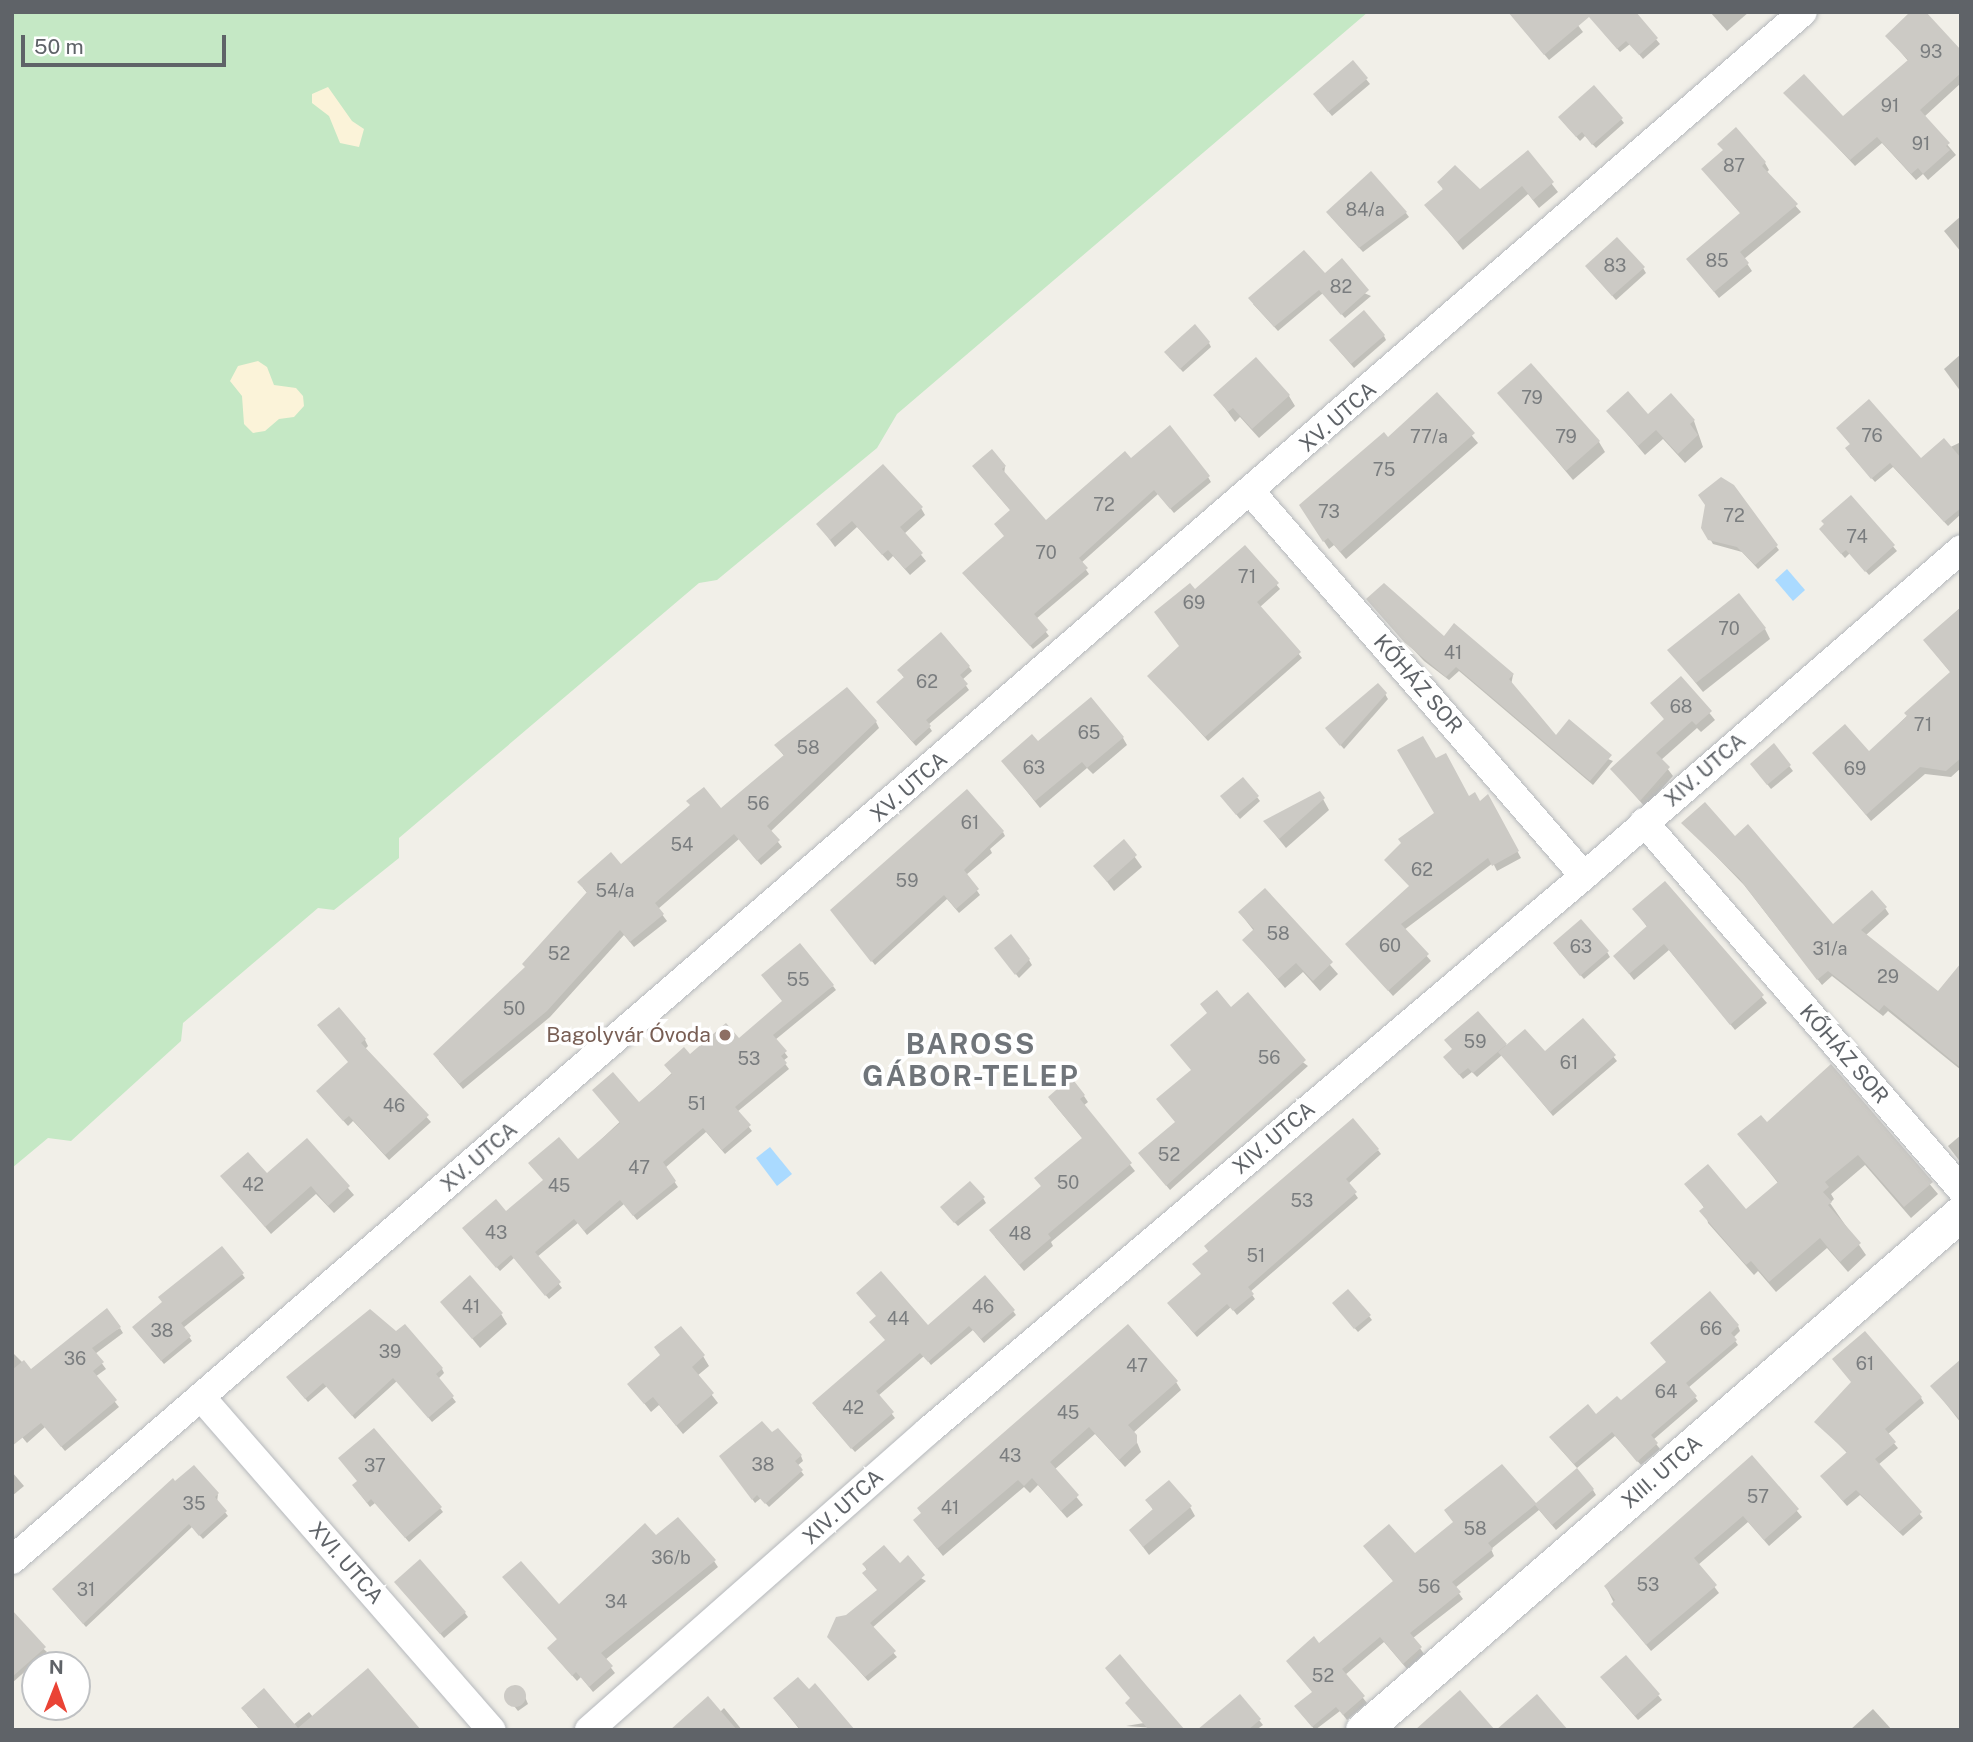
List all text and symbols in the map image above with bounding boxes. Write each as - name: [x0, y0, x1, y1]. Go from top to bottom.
- scale bar: [24, 21, 229, 65]
- text: 50 m: [34, 34, 84, 59]
- house number: 93: [1920, 41, 1942, 63]
- house number: 91: [1881, 95, 1899, 117]
- house number: 91: [1912, 133, 1930, 155]
- house number: 87: [1723, 155, 1745, 177]
- house number: 84/a: [1345, 199, 1385, 221]
- house number: 85: [1705, 250, 1729, 272]
- house number: 83: [1604, 255, 1626, 277]
- house number: 82: [1330, 276, 1352, 298]
- street label: XV. UTCA: [1294, 377, 1382, 457]
- house number: 79: [1521, 387, 1543, 409]
- house number: 76: [1861, 425, 1883, 447]
- house number: 77/a: [1410, 426, 1448, 448]
- house number: 79: [1555, 426, 1577, 448]
- house number: 75: [1373, 459, 1395, 481]
- house number: 72: [1093, 494, 1115, 516]
- house number: 73: [1318, 501, 1340, 523]
- house number: 72: [1723, 505, 1745, 527]
- house number: 74: [1846, 526, 1868, 548]
- house number: 70: [1035, 542, 1057, 564]
- house number: 71: [1238, 566, 1256, 588]
- house number: 69: [1183, 592, 1205, 614]
- house number: 70: [1718, 618, 1740, 640]
- street label: KŐHÁZ SOR: [1368, 629, 1468, 739]
- house number: 41: [1444, 642, 1462, 664]
- house number: 62: [916, 671, 938, 693]
- house number: 68: [1670, 696, 1692, 718]
- house number: 71: [1914, 714, 1932, 736]
- house number: 65: [1078, 722, 1100, 744]
- street label: XIV. UTCA: [1659, 728, 1751, 812]
- house number: 58: [796, 737, 820, 759]
- street label: XV. UTCA: [865, 747, 953, 827]
- house number: 63: [1023, 757, 1045, 779]
- house number: 69: [1844, 758, 1866, 780]
- house number: 56: [747, 793, 769, 815]
- house number: 61: [961, 812, 979, 834]
- house number: 54: [671, 834, 693, 856]
- house number: 62: [1411, 859, 1433, 881]
- house number: 59: [896, 870, 918, 892]
- house number: 54/a: [595, 880, 635, 902]
- house number: 58: [1266, 923, 1290, 945]
- house number: 60: [1379, 935, 1401, 957]
- house number: 63: [1570, 936, 1592, 958]
- house number: 31/a: [1813, 938, 1847, 960]
- house number: 52: [548, 943, 570, 965]
- house number: 29: [1877, 966, 1899, 988]
- house number: 55: [786, 969, 810, 991]
- house number: 50: [503, 998, 525, 1020]
- street label: KŐHÁZ SOR: [1794, 999, 1894, 1109]
- place label: Bagolyvár Óvoda: [546, 1022, 711, 1048]
- marker: Bagolyvár Óvoda: [717, 1027, 733, 1043]
- district label: BAROSS GÁBOR-TELEP: [864, 1027, 1078, 1093]
- house number: 59: [1464, 1031, 1486, 1053]
- house number: 56: [1258, 1047, 1280, 1069]
- house number: 53: [738, 1048, 760, 1070]
- house number: 61: [1560, 1052, 1578, 1074]
- house number: 51: [688, 1093, 706, 1115]
- house number: 46: [383, 1095, 405, 1117]
- street label: XIV. UTCA: [1228, 1096, 1320, 1180]
- street label: XV. UTCA: [435, 1117, 523, 1197]
- house number: 52: [1158, 1144, 1180, 1166]
- house number: 47: [628, 1157, 650, 1179]
- house number: 50: [1057, 1172, 1079, 1194]
- house number: 42: [242, 1174, 264, 1196]
- house number: 45: [548, 1175, 570, 1197]
- house number: 53: [1291, 1190, 1313, 1212]
- house number: 43: [485, 1222, 507, 1244]
- house number: 48: [1009, 1223, 1031, 1245]
- house number: 51: [1247, 1245, 1265, 1267]
- house number: 41: [462, 1296, 480, 1318]
- house number: 46: [972, 1296, 994, 1318]
- house number: 44: [887, 1308, 909, 1330]
- house number: 66: [1700, 1318, 1722, 1340]
- house number: 38: [151, 1320, 173, 1342]
- house number: 39: [379, 1341, 401, 1363]
- house number: 36: [64, 1348, 86, 1370]
- house number: 61: [1856, 1353, 1874, 1375]
- house number: 47: [1126, 1355, 1148, 1377]
- house number: 64: [1655, 1381, 1677, 1403]
- house number: 42: [842, 1397, 864, 1419]
- house number: 45: [1057, 1402, 1079, 1424]
- street label: XIII. UTCA: [1617, 1430, 1707, 1514]
- house number: 43: [999, 1445, 1021, 1467]
- house number: 38: [752, 1454, 774, 1476]
- house number: 37: [364, 1455, 386, 1477]
- street label: XIV. UTCA: [798, 1464, 888, 1550]
- house number: 57: [1747, 1486, 1769, 1508]
- house number: 35: [183, 1493, 205, 1515]
- house number: 41: [941, 1497, 959, 1519]
- street label: XVI. UTCA: [304, 1517, 388, 1609]
- house number: 58: [1463, 1518, 1487, 1540]
- house number: 36/b: [651, 1547, 691, 1569]
- house number: 53: [1637, 1574, 1659, 1596]
- house number: 56: [1418, 1576, 1440, 1598]
- house number: 31: [77, 1579, 95, 1601]
- house number: 34: [605, 1591, 627, 1613]
- north arrow: [21, 1651, 91, 1721]
- text: N: [49, 1656, 64, 1678]
- house number: 52: [1312, 1665, 1334, 1687]

